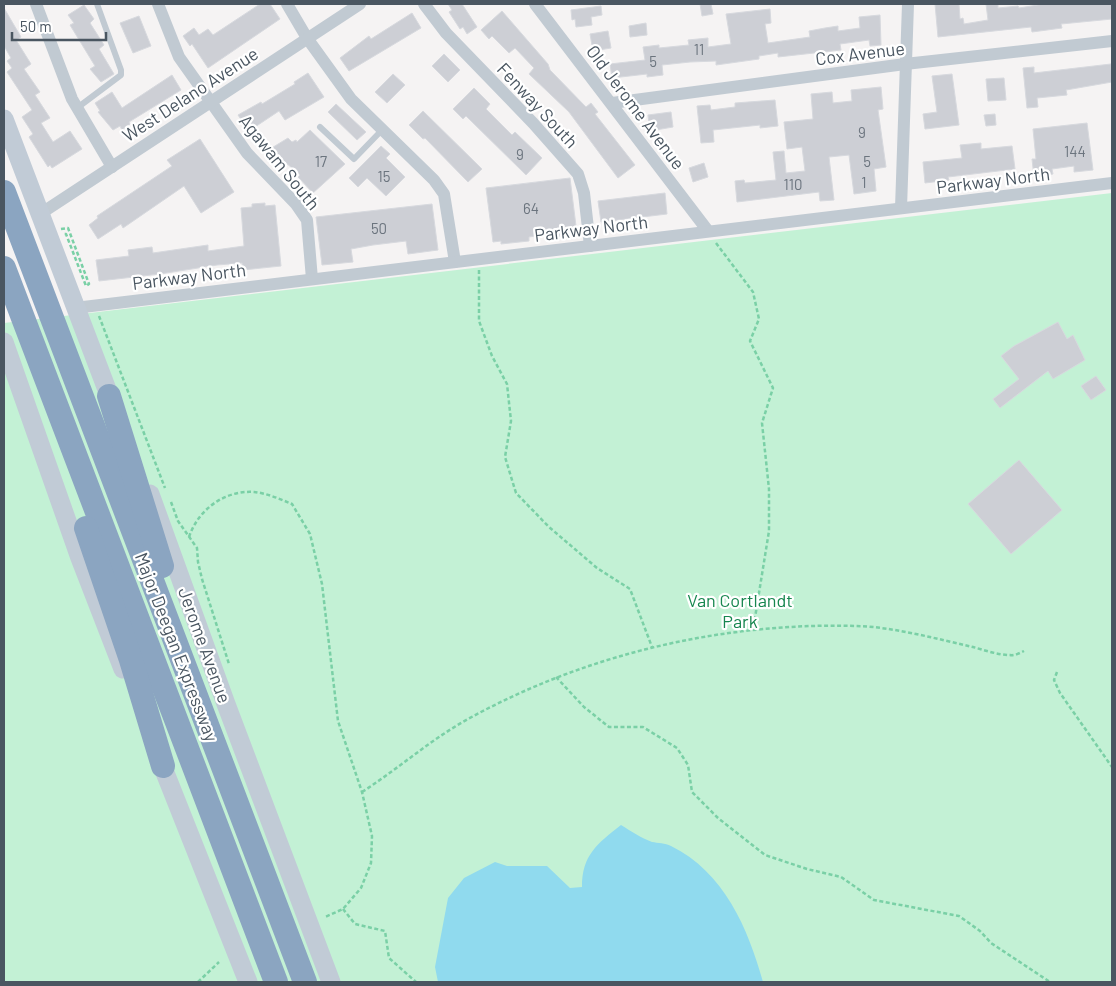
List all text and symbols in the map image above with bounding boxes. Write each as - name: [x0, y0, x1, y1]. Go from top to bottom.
- scale bar: [12, 10, 106, 42]
- text: 50 m: [20, 17, 52, 35]
- street label: Cox Avenue: [814, 37, 906, 69]
- street label: Old Jerome Avenue: [582, 40, 690, 174]
- house number: 11: [694, 40, 704, 58]
- street label: West Delano Avenue: [118, 42, 262, 146]
- house number: 5: [649, 52, 657, 70]
- street label: Fenway South: [493, 58, 583, 152]
- street label: Agawam South: [235, 110, 325, 214]
- house number: 9: [858, 123, 866, 141]
- house number: 144: [1064, 142, 1086, 160]
- house number: 9: [516, 145, 524, 163]
- house number: 17: [315, 152, 327, 170]
- house number: 5: [863, 152, 871, 170]
- street label: Parkway North: [935, 162, 1051, 198]
- house number: 15: [378, 167, 390, 185]
- house number: 1: [861, 173, 867, 191]
- house number: 110: [783, 175, 803, 193]
- house number: 64: [523, 199, 539, 217]
- street label: Parkway North: [533, 210, 649, 246]
- house number: 50: [371, 219, 387, 237]
- street label: Parkway North: [131, 258, 247, 294]
- street label: Major Deegan Expressway: [131, 549, 223, 745]
- street label: Jerome Avenue: [174, 584, 236, 706]
- park label: Van Cortlandt Park: [687, 589, 793, 632]

